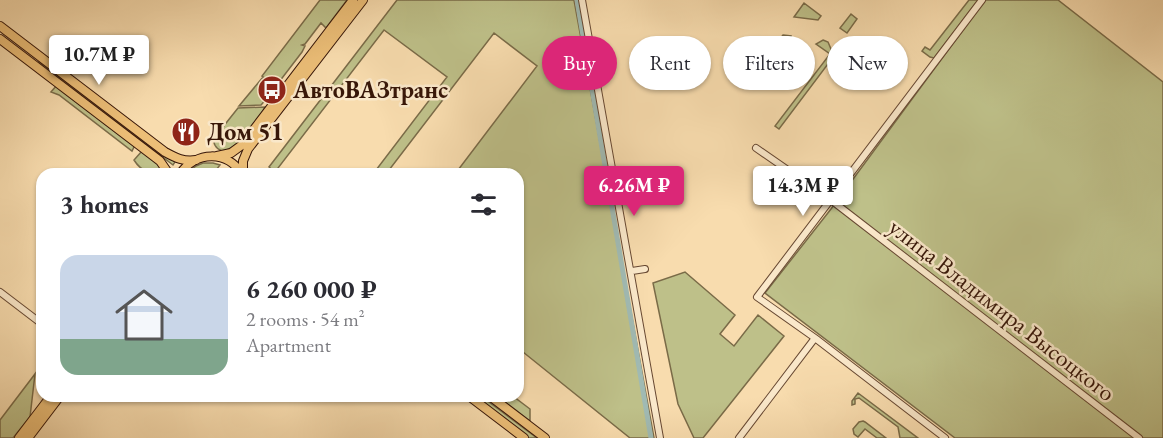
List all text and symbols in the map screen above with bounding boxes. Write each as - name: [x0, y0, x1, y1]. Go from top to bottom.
- pin: 10.7M ₽: [44, 35, 154, 86]
- chip: Buy: [542, 36, 617, 90]
- chip: Rent: [629, 36, 711, 90]
- chip: Filters: [723, 36, 815, 90]
- chip: New: [827, 36, 908, 90]
- text: 10.7M ₽: [63, 41, 135, 67]
- bus stop icon: АвтоВАЗтранс: [256, 74, 288, 106]
- place label: АвтоВАЗтранс: [292, 74, 448, 105]
- restaurant icon: Дом 51: [170, 116, 202, 148]
- place label: Дом 51: [207, 116, 284, 147]
- pin: 6.26M ₽: [579, 166, 689, 217]
- pin: 14.3M ₽: [748, 166, 858, 217]
- text: 6.26M ₽: [598, 172, 670, 198]
- text: 14.3M ₽: [767, 172, 839, 198]
- text: 3 homes: [60, 187, 149, 221]
- icon: filters: [467, 188, 500, 221]
- street label: улица Владимира Высоцкого: [883, 211, 1122, 408]
- text: 6 260 000 ₽: [246, 272, 377, 306]
- icon: home: [108, 279, 180, 351]
- text: 2 rooms · 54 m²: [246, 306, 365, 332]
- text: Apartment: [246, 332, 331, 358]

